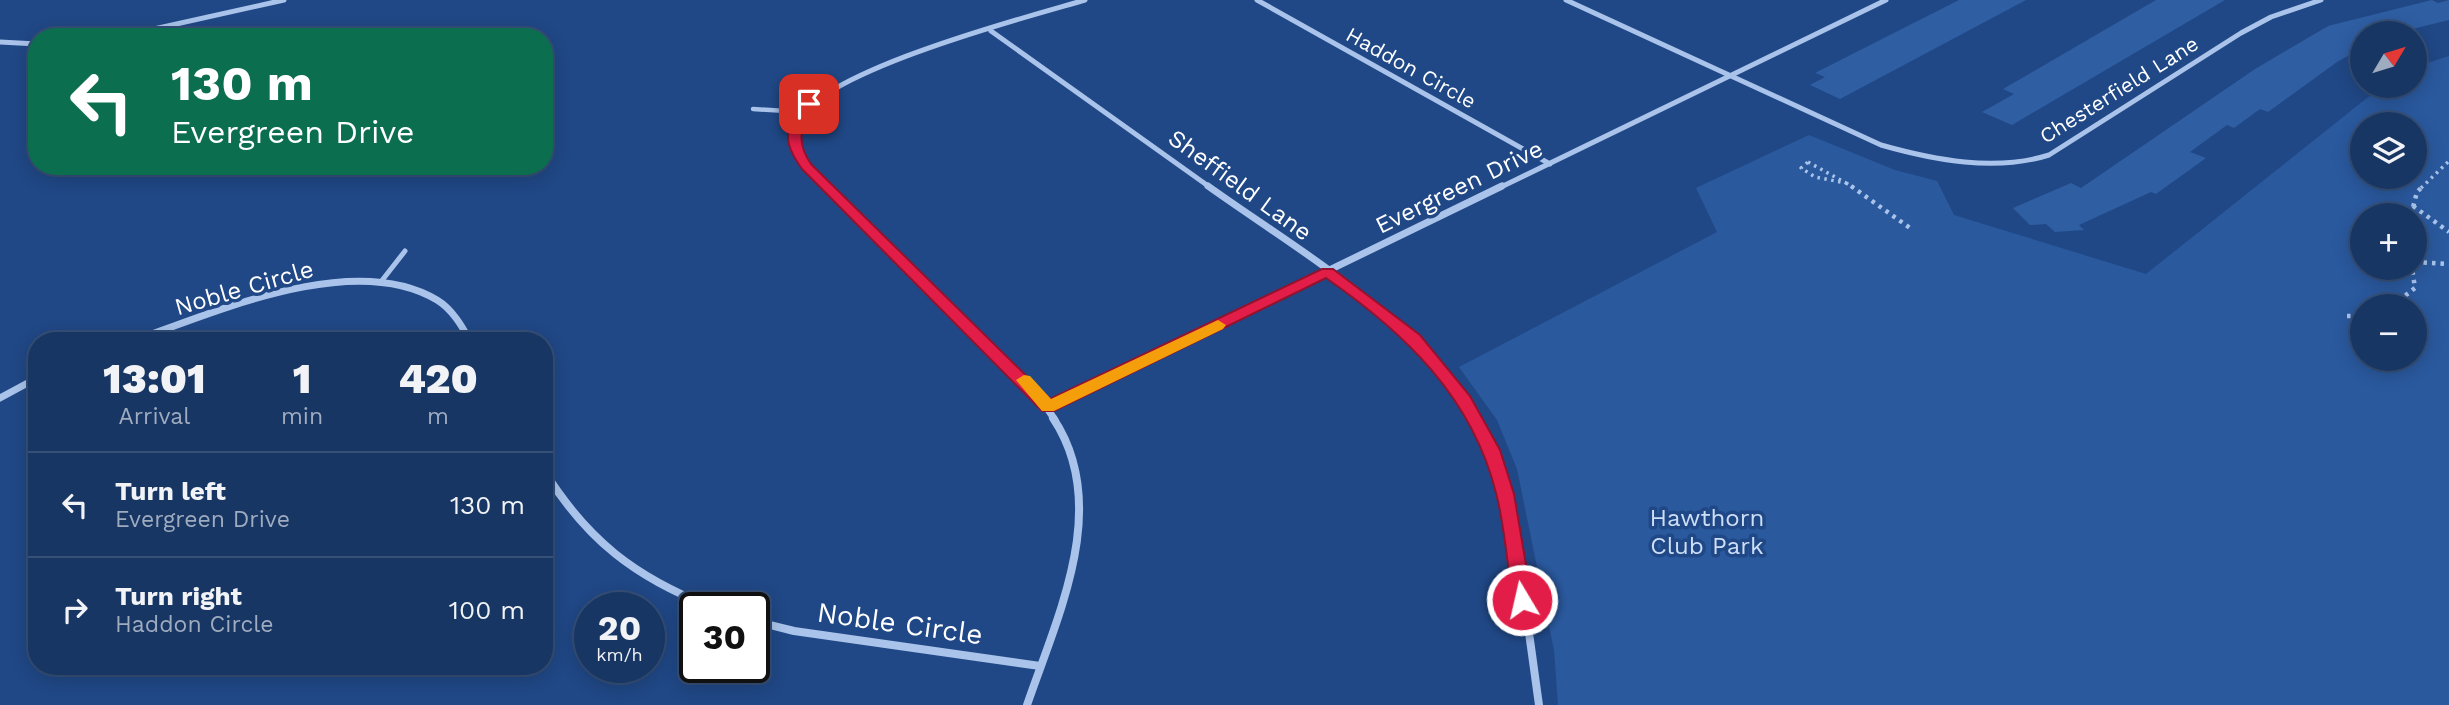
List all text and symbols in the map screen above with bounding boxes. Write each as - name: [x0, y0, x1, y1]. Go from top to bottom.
- north arrow: [2350, 21, 2427, 98]
- map controls: [2350, 21, 2427, 371]
- street label: Haddon Circle: [1342, 22, 1481, 114]
- street label: Chesterfield Lane: [2035, 31, 2203, 148]
- text: 130 m: [171, 54, 313, 112]
- icon: left: [56, 56, 147, 147]
- pin: [779, 74, 839, 134]
- icon: arrive: [790, 85, 828, 123]
- button: layers: [2350, 112, 2427, 189]
- text: Evergreen Drive: [171, 113, 415, 151]
- street label: Sheffield Lane: [1163, 124, 1317, 246]
- street label: Evergreen Drive: [1371, 134, 1547, 240]
- button: +: [2350, 203, 2427, 280]
- street label: Noble Circle: [171, 255, 317, 321]
- button: −: [2350, 294, 2427, 371]
- text: 13:01: [103, 354, 206, 403]
- text: 1: [293, 354, 311, 403]
- text: 420: [398, 354, 478, 403]
- text: Arrival: [119, 403, 190, 430]
- text: min: [281, 403, 323, 430]
- text: m: [427, 403, 449, 430]
- text: Turn left: [115, 476, 226, 506]
- icon: left: [56, 486, 94, 524]
- text: 130 m: [450, 490, 525, 520]
- park label: Hawthorn Club Park: [1650, 504, 1764, 560]
- text: Evergreen Drive: [115, 506, 290, 533]
- position arrow: [1485, 563, 1559, 637]
- text: Turn right: [115, 581, 242, 611]
- icon: right: [56, 591, 94, 629]
- speed limit sign: 30: [679, 592, 770, 683]
- text: 100 m: [449, 595, 525, 625]
- street label: Noble Circle: [815, 596, 985, 651]
- text: 20: [598, 607, 641, 649]
- text: Haddon Circle: [115, 611, 274, 638]
- text: km/h: [596, 644, 643, 665]

